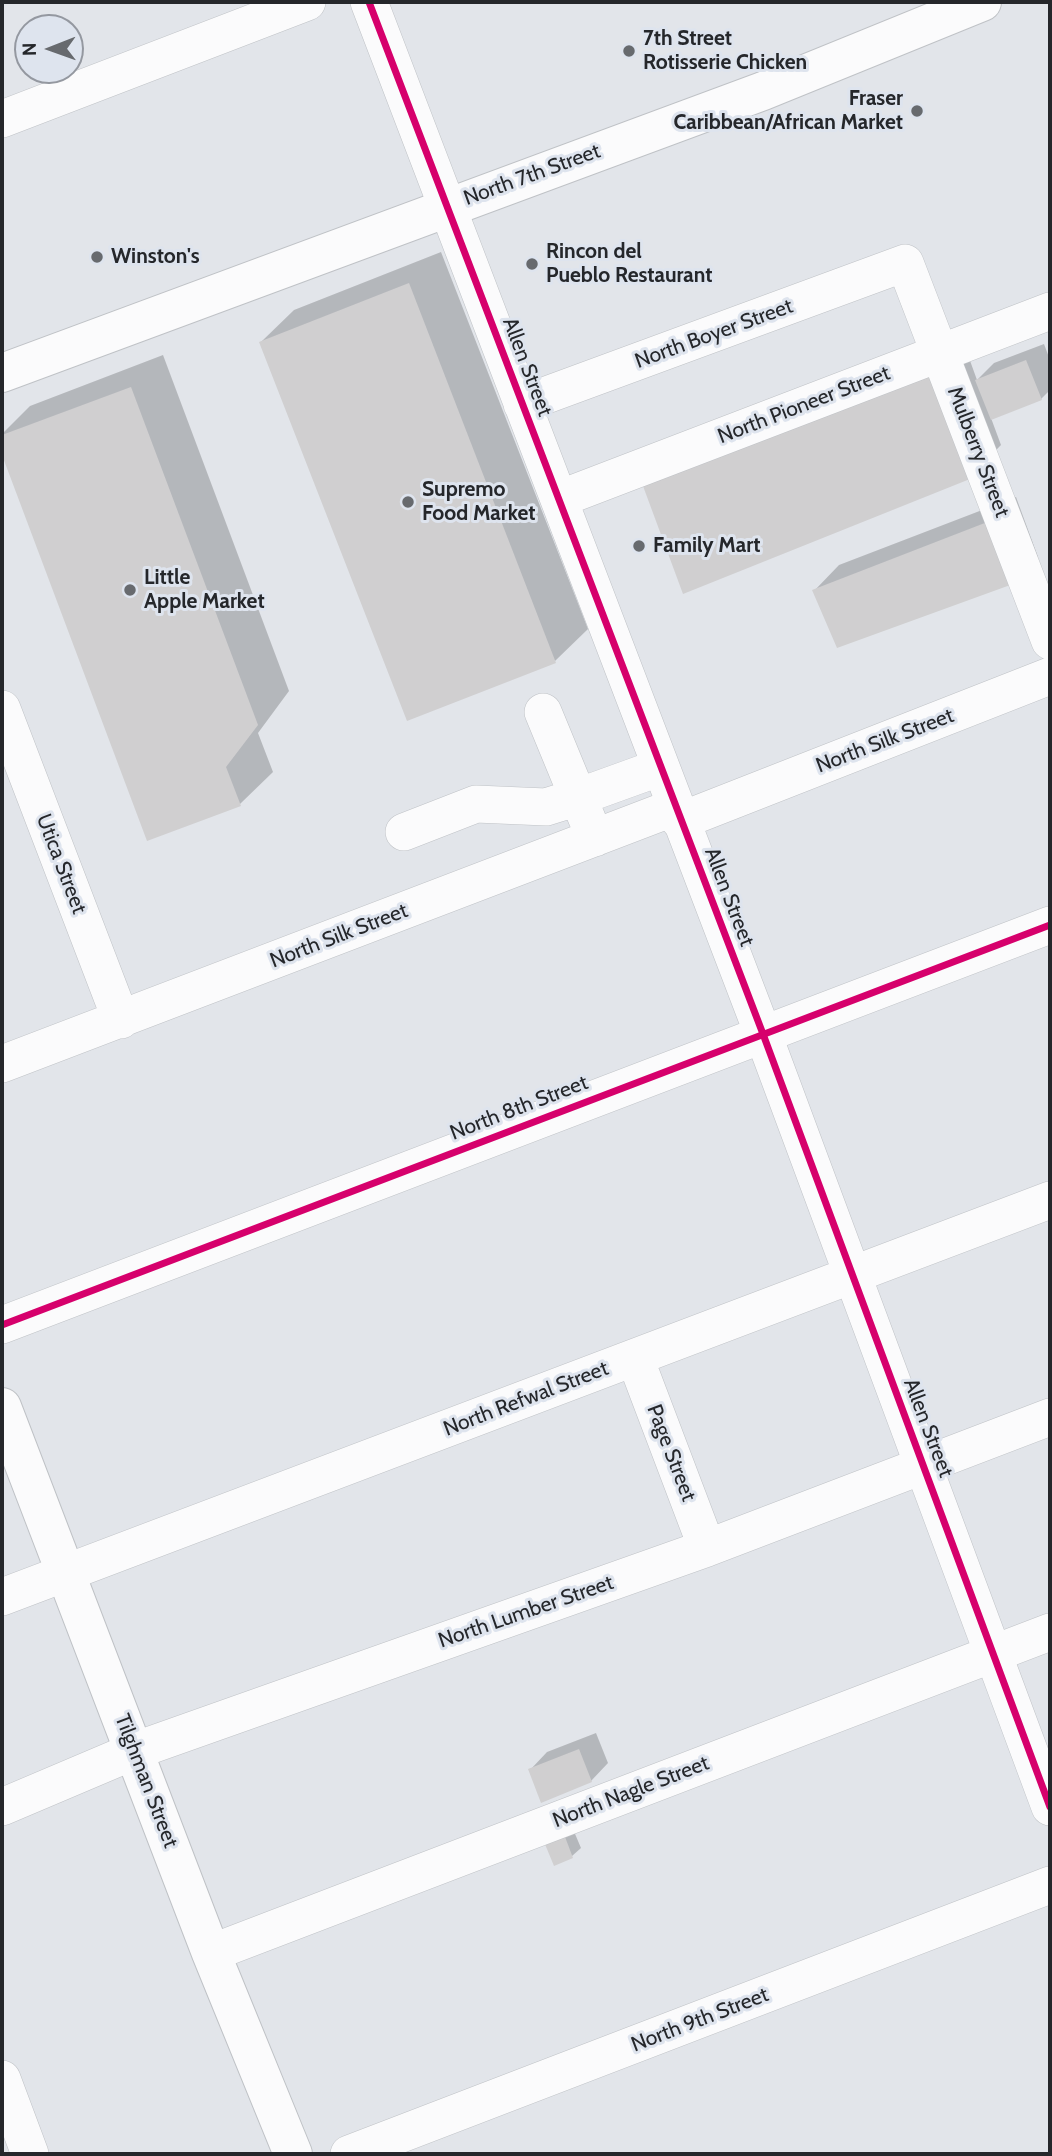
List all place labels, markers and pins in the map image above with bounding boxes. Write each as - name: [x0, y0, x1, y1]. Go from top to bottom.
- place label: 7th Street Rotisserie Chicken: [643, 26, 807, 76]
- marker: 7th Street Rotisserie Chicken: [621, 43, 637, 59]
- place label: Fraser Caribbean/African Market: [674, 86, 903, 136]
- marker: Fraser Caribbean/African Market: [909, 103, 925, 119]
- place label: Rincon del Pueblo Restaurant: [546, 239, 713, 289]
- place label: Winston's: [111, 244, 200, 270]
- marker: Winston's: [89, 249, 105, 265]
- marker: Rincon del Pueblo Restaurant: [524, 256, 540, 272]
- place label: Supremo Food Market: [422, 477, 535, 527]
- marker: Supremo Food Market: [400, 494, 416, 510]
- place label: Family Mart: [653, 533, 760, 559]
- marker: Family Mart: [631, 538, 647, 554]
- place label: Little Apple Market: [144, 565, 265, 615]
- marker: Little Apple Market: [122, 582, 138, 598]

